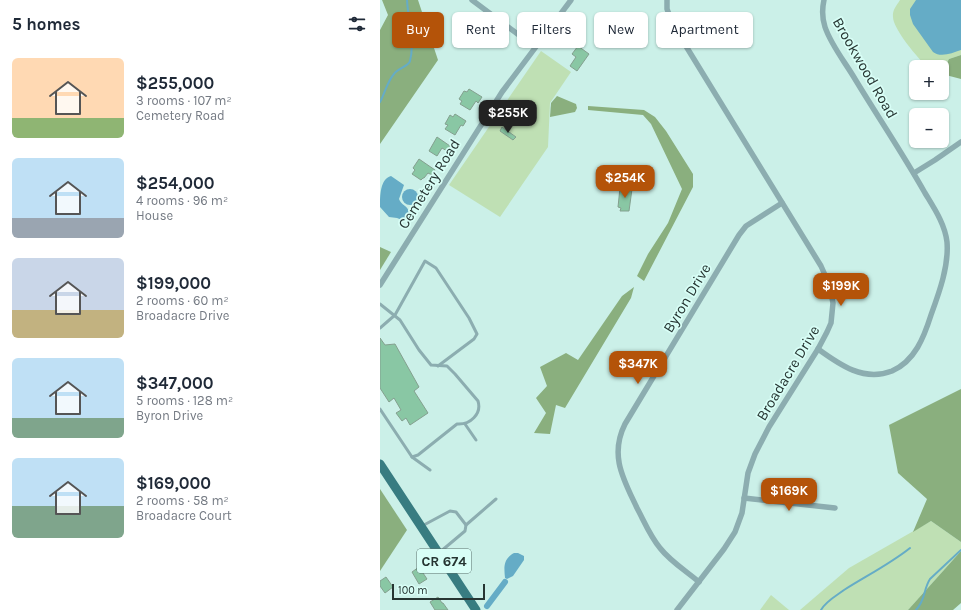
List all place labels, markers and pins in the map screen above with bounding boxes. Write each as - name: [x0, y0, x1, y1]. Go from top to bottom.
- pin: $255K: [480, 100, 536, 134]
- pin: $254K: [597, 165, 653, 199]
- pin: $199K: [813, 273, 869, 307]
- pin: $347K: [610, 351, 666, 385]
- pin: $169K: [761, 478, 817, 512]

